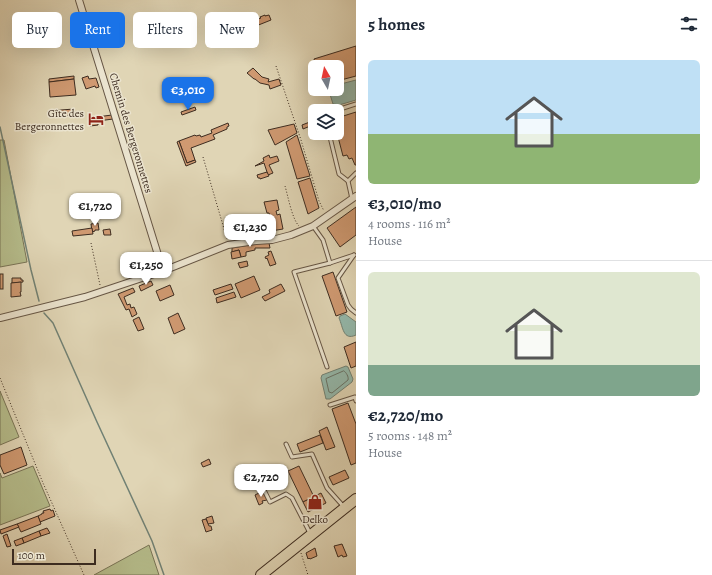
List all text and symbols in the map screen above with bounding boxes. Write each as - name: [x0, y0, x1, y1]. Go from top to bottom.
- chip: Buy: [12, 12, 62, 48]
- chip: Rent: [70, 12, 125, 48]
- chip: Filters: [133, 12, 197, 48]
- chip: New: [205, 12, 259, 48]
- text: 5 homes: [368, 13, 425, 36]
- icon: filters: [678, 13, 700, 35]
- north arrow: [308, 60, 344, 96]
- map controls: [308, 60, 344, 140]
- street label: Chemin des Bergeronnettes: [106, 71, 156, 195]
- pin: €3,010: [155, 77, 221, 111]
- text: €3,010: [171, 81, 205, 98]
- icon: home: [498, 86, 570, 158]
- button: layers: [308, 104, 344, 140]
- place label: Gîte des Bergeronnettes: [15, 106, 84, 134]
- hotel icon: Gîte des Bergeronnettes: [87, 110, 105, 128]
- text: €3,010/mo: [368, 192, 441, 215]
- pin: €1,720: [62, 193, 128, 227]
- text: €1,720: [78, 197, 112, 214]
- pin: €1,230: [217, 214, 283, 248]
- text: 4 rooms · 116 m²: [368, 215, 451, 232]
- text: €1,230: [233, 218, 267, 235]
- text: House: [368, 232, 402, 249]
- pin: €1,250: [113, 252, 179, 286]
- text: €1,250: [129, 256, 163, 273]
- icon: home: [498, 298, 570, 370]
- text: €2,720/mo: [368, 404, 443, 427]
- text: 5 rooms · 148 m²: [368, 427, 452, 444]
- text: House: [368, 444, 402, 461]
- pin: €2,720: [228, 464, 294, 498]
- text: €2,720: [243, 468, 279, 485]
- shop icon: Delko: [306, 493, 324, 511]
- place label: Delko: [302, 512, 329, 527]
- scale bar: [12, 547, 96, 566]
- text: 100 m: [18, 548, 45, 563]

